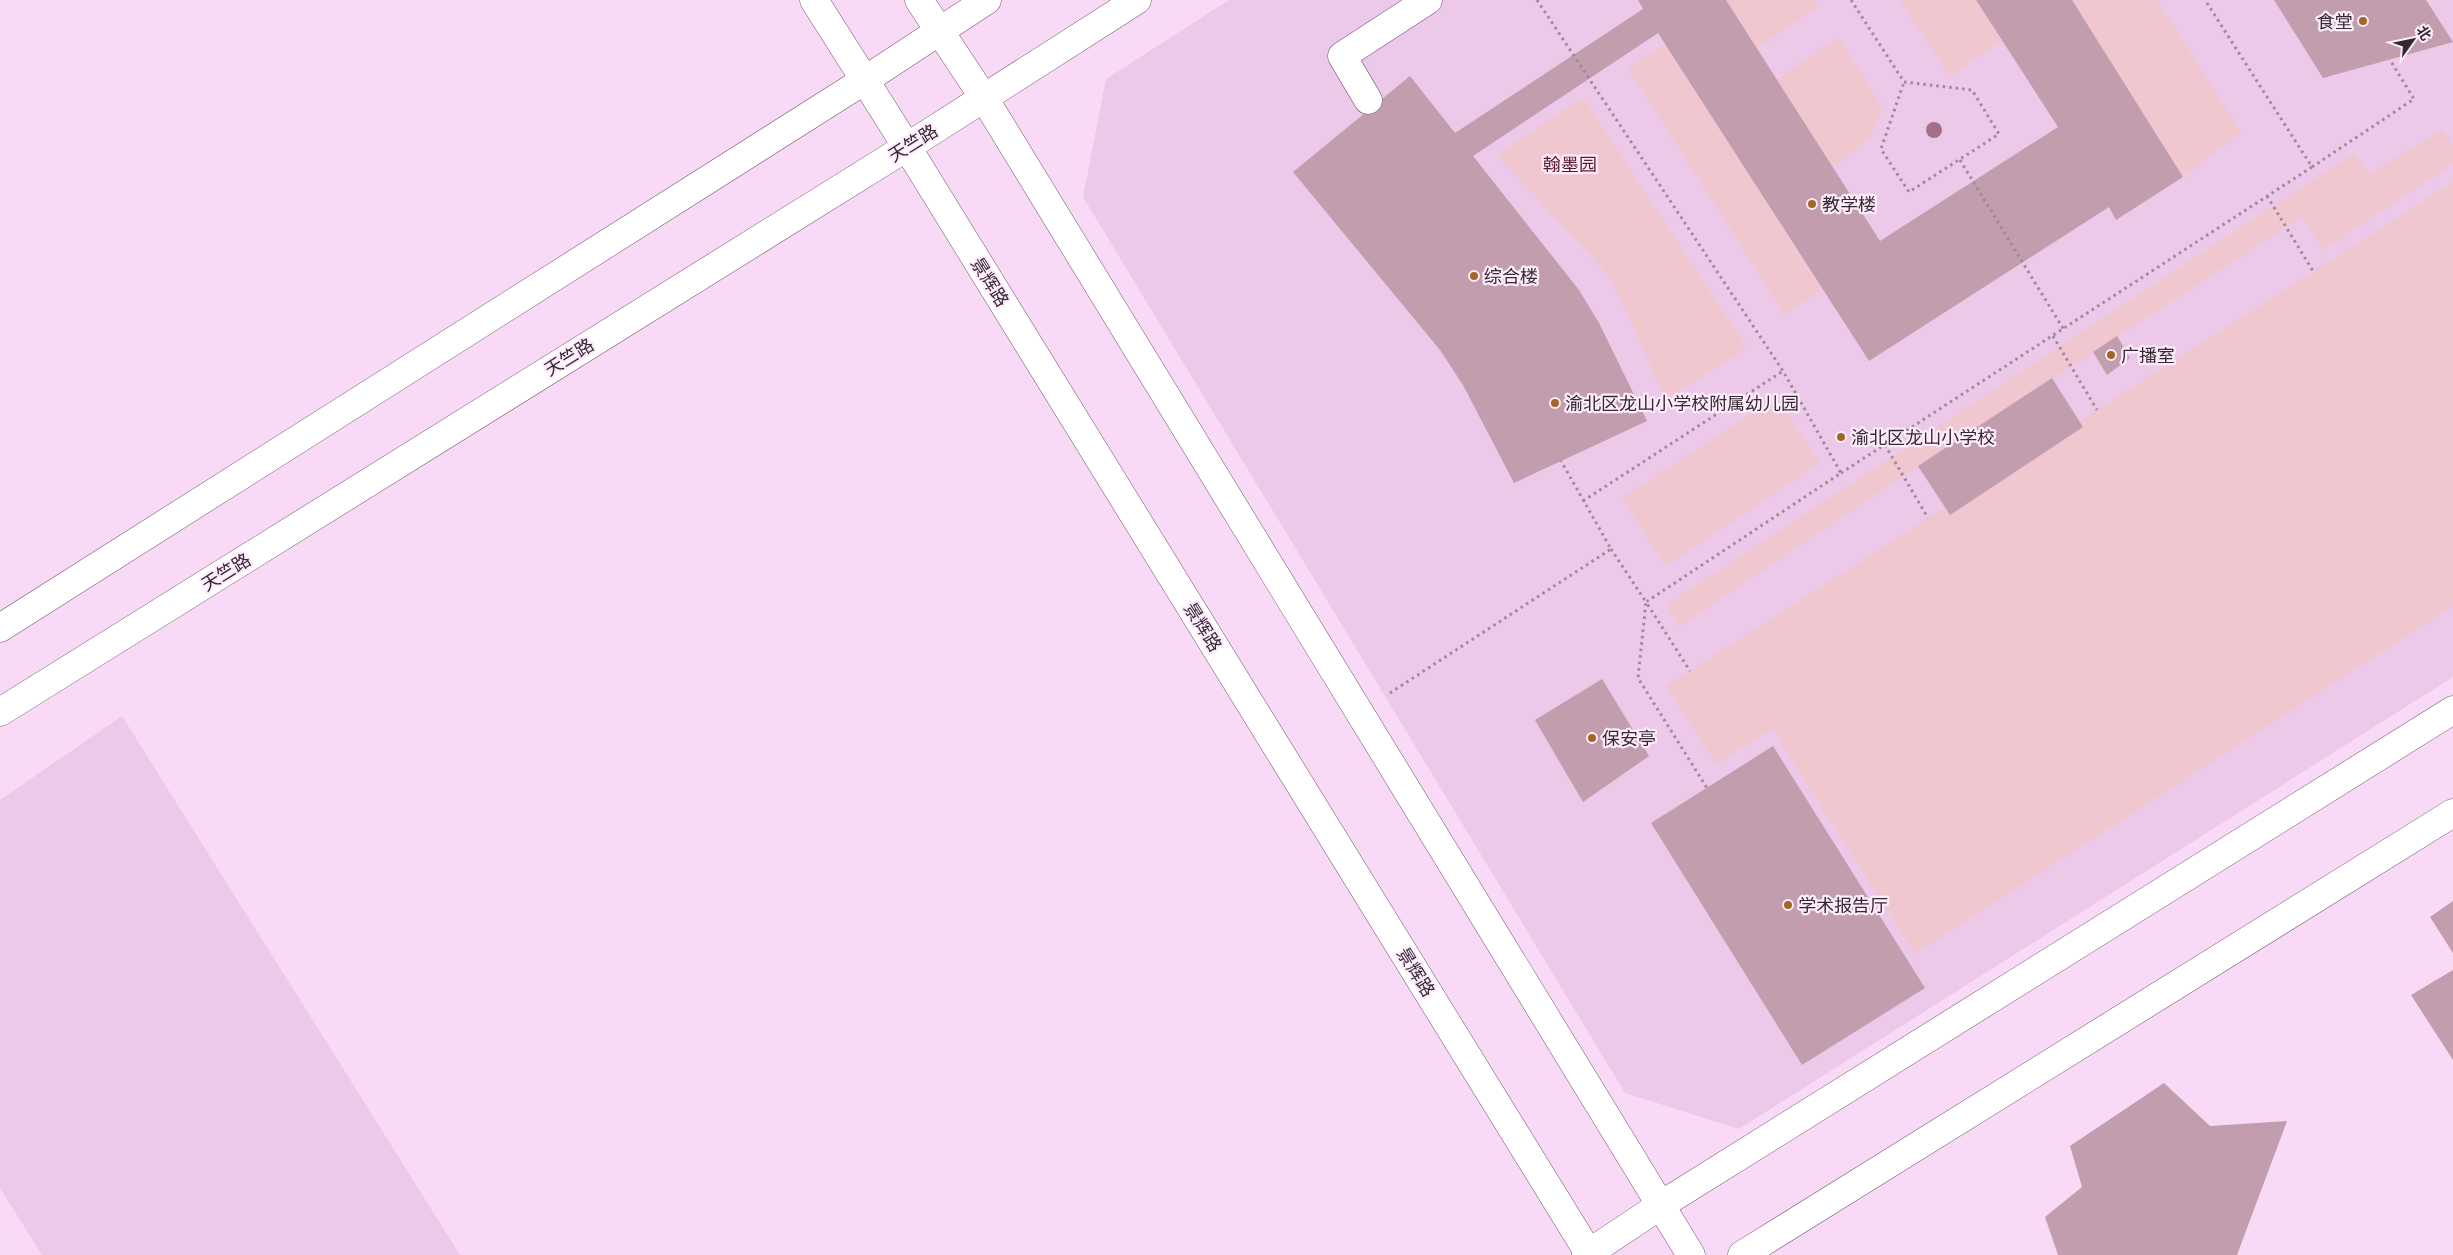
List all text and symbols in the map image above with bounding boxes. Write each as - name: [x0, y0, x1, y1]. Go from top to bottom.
- place label: 食堂: [2317, 9, 2353, 34]
- marker: 食堂: [2357, 15, 2369, 27]
- north arrow: [2388, 15, 2438, 65]
- text: 北: [2413, 22, 2435, 44]
- street label: 天竺路: [883, 118, 943, 168]
- park label: 翰墨园: [1543, 152, 1597, 177]
- place label: 教学楼: [1822, 192, 1876, 217]
- marker: 教学楼: [1806, 198, 1818, 210]
- street label: 景辉路: [965, 252, 1015, 312]
- place label: 综合楼: [1484, 264, 1538, 289]
- marker: 综合楼: [1468, 270, 1480, 282]
- street label: 天竺路: [539, 332, 599, 382]
- place label: 广播室: [2121, 343, 2175, 368]
- marker: 广播室: [2105, 349, 2117, 361]
- place label: 渝北区龙山小学校附属幼儿园: [1565, 391, 1799, 416]
- marker: 渝北区龙山小学校附属幼儿园: [1549, 397, 1561, 409]
- place label: 渝北区龙山小学校: [1851, 425, 1995, 450]
- marker: 渝北区龙山小学校: [1835, 431, 1847, 443]
- street label: 天竺路: [196, 547, 256, 597]
- street label: 景辉路: [1178, 597, 1228, 657]
- place label: 保安亭: [1602, 726, 1656, 751]
- marker: 保安亭: [1586, 732, 1598, 744]
- place label: 学术报告厅: [1798, 893, 1888, 918]
- marker: 学术报告厅: [1782, 899, 1794, 911]
- street label: 景辉路: [1391, 942, 1441, 1002]

